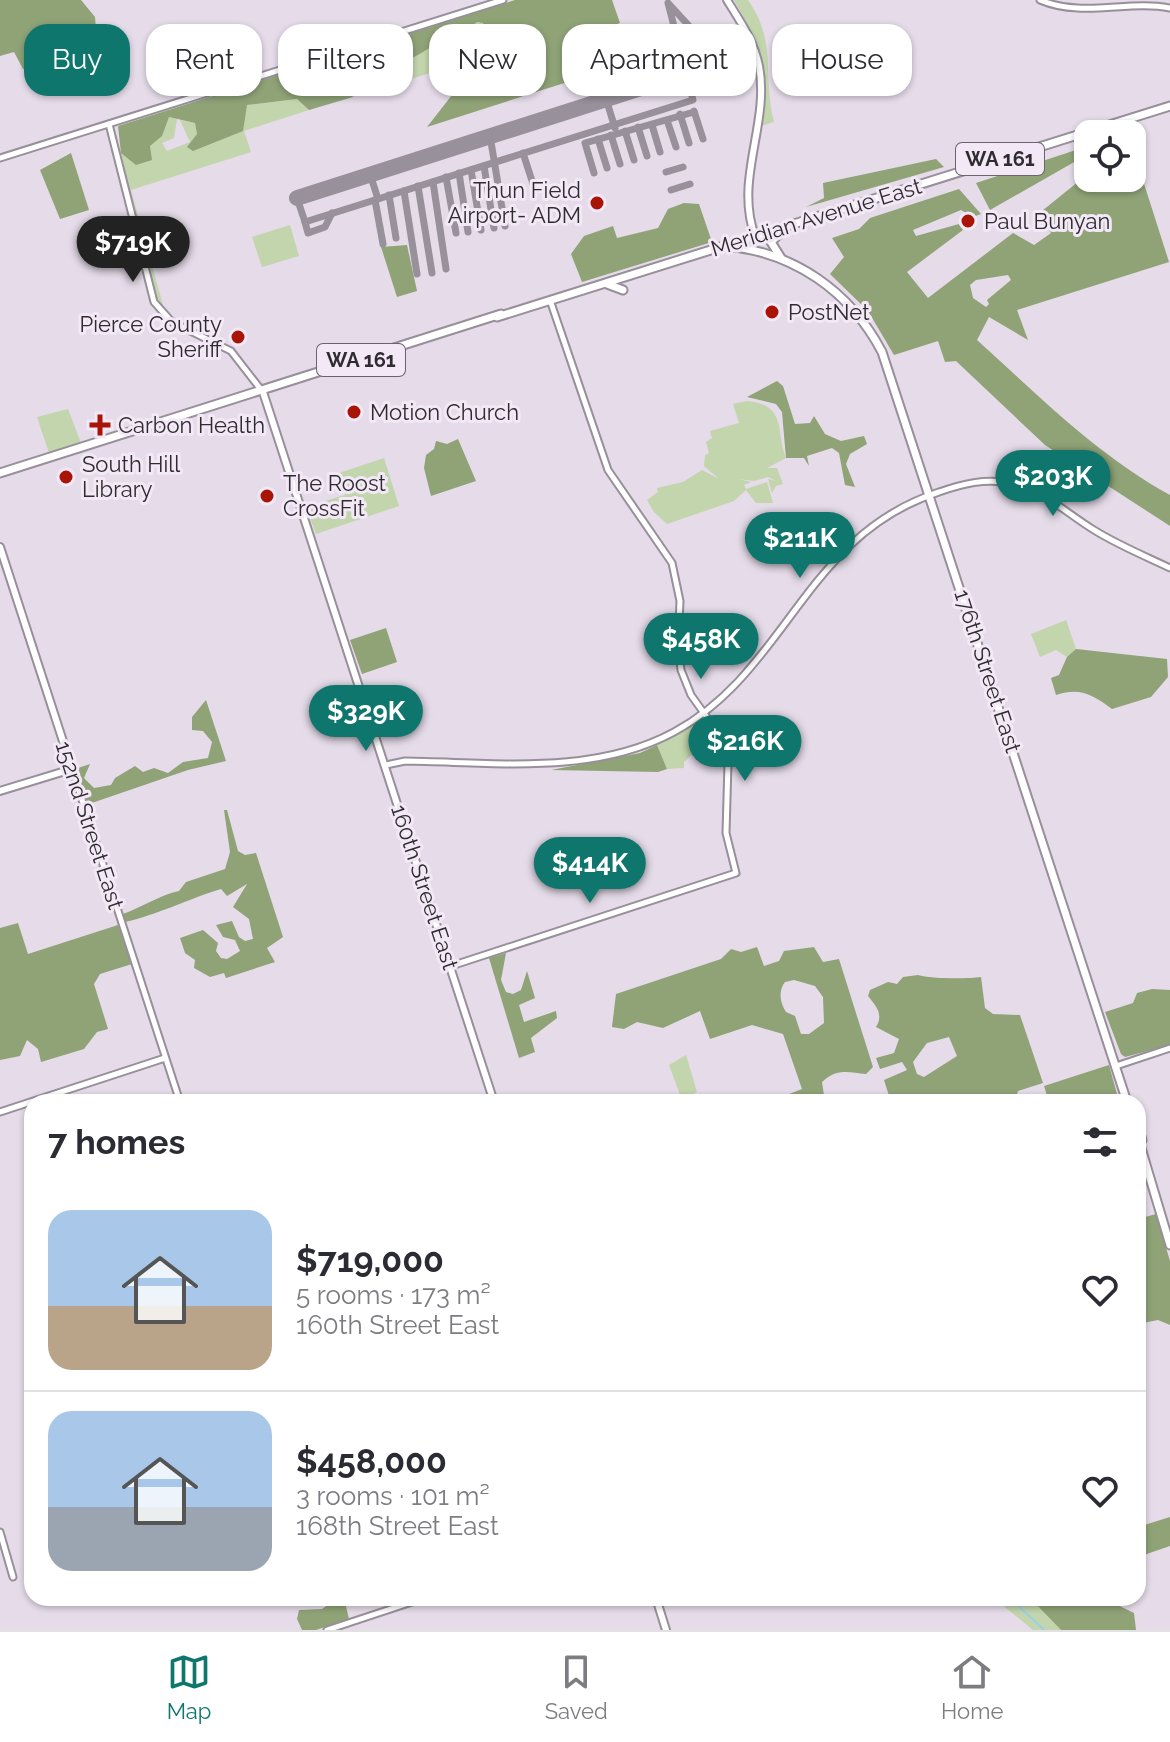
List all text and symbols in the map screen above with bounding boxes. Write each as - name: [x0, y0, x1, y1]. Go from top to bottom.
- chip: Buy: [24, 24, 130, 96]
- chip: Rent: [146, 24, 262, 96]
- chip: Filters: [278, 24, 413, 96]
- chip: New: [429, 24, 546, 96]
- chip: Apartment: [562, 24, 756, 96]
- chip: House: [772, 24, 912, 96]
- map controls: [1074, 120, 1146, 192]
- button: locate: [1074, 120, 1146, 192]
- road number: WA 161: [956, 143, 1044, 175]
- street label: Meridian Avenue East: [708, 172, 925, 261]
- place label: Thun Field Airport- ADM: [448, 177, 581, 228]
- marker: Thun Field Airport- ADM: [588, 194, 606, 212]
- place label: Paul Bunyan: [984, 208, 1110, 234]
- marker: Paul Bunyan: [959, 212, 977, 230]
- pin: $719K: [77, 216, 189, 284]
- text: $719K: [95, 227, 171, 257]
- place label: PostNet: [788, 299, 870, 325]
- marker: PostNet: [763, 303, 781, 321]
- place label: Pierce County Sheriff: [79, 311, 223, 362]
- marker: Pierce County Sheriff: [229, 328, 247, 346]
- road number: WA 161: [317, 344, 405, 376]
- place label: Motion Church: [370, 399, 519, 425]
- marker: Motion Church: [345, 403, 363, 421]
- place label: Carbon Health: [118, 412, 265, 438]
- marker: Carbon Health: [89, 414, 111, 436]
- pin: $203K: [997, 450, 1109, 518]
- place label: South Hill Library: [82, 451, 180, 502]
- text: $203K: [1013, 461, 1093, 491]
- marker: South Hill Library: [57, 468, 75, 486]
- place label: The Roost CrossFit: [283, 470, 387, 521]
- marker: The Roost CrossFit: [258, 487, 276, 505]
- pin: $211K: [744, 512, 856, 580]
- text: $211K: [763, 523, 837, 553]
- street label: 176th Street East: [949, 586, 1027, 756]
- pin: $458K: [645, 613, 757, 681]
- text: $458K: [662, 624, 740, 654]
- pin: $329K: [310, 685, 422, 753]
- text: $329K: [327, 696, 405, 726]
- pin: $216K: [689, 715, 801, 783]
- text: $216K: [706, 726, 784, 756]
- street label: 152nd Street East: [51, 738, 130, 913]
- street label: 160th Street East: [386, 801, 464, 973]
- pin: $414K: [534, 837, 646, 905]
- text: $414K: [552, 848, 628, 878]
- icon: filters: [1078, 1120, 1122, 1164]
- text: 7 homes: [48, 1122, 185, 1162]
- text: $719,000: [296, 1240, 444, 1280]
- icon: home: [112, 1242, 208, 1338]
- icon: heart: [1078, 1268, 1122, 1312]
- text: 5 rooms · 173 m²: [296, 1280, 490, 1310]
- text: 160th Street East: [296, 1310, 499, 1340]
- text: $458,000: [296, 1441, 447, 1481]
- icon: home: [112, 1443, 208, 1539]
- icon: heart: [1078, 1469, 1122, 1513]
- text: 3 rooms · 101 m²: [296, 1481, 490, 1511]
- text: 168th Street East: [296, 1511, 499, 1541]
- tab: Map: [167, 1650, 211, 1724]
- tab: Saved: [545, 1650, 608, 1724]
- tab: Home: [941, 1650, 1003, 1724]

